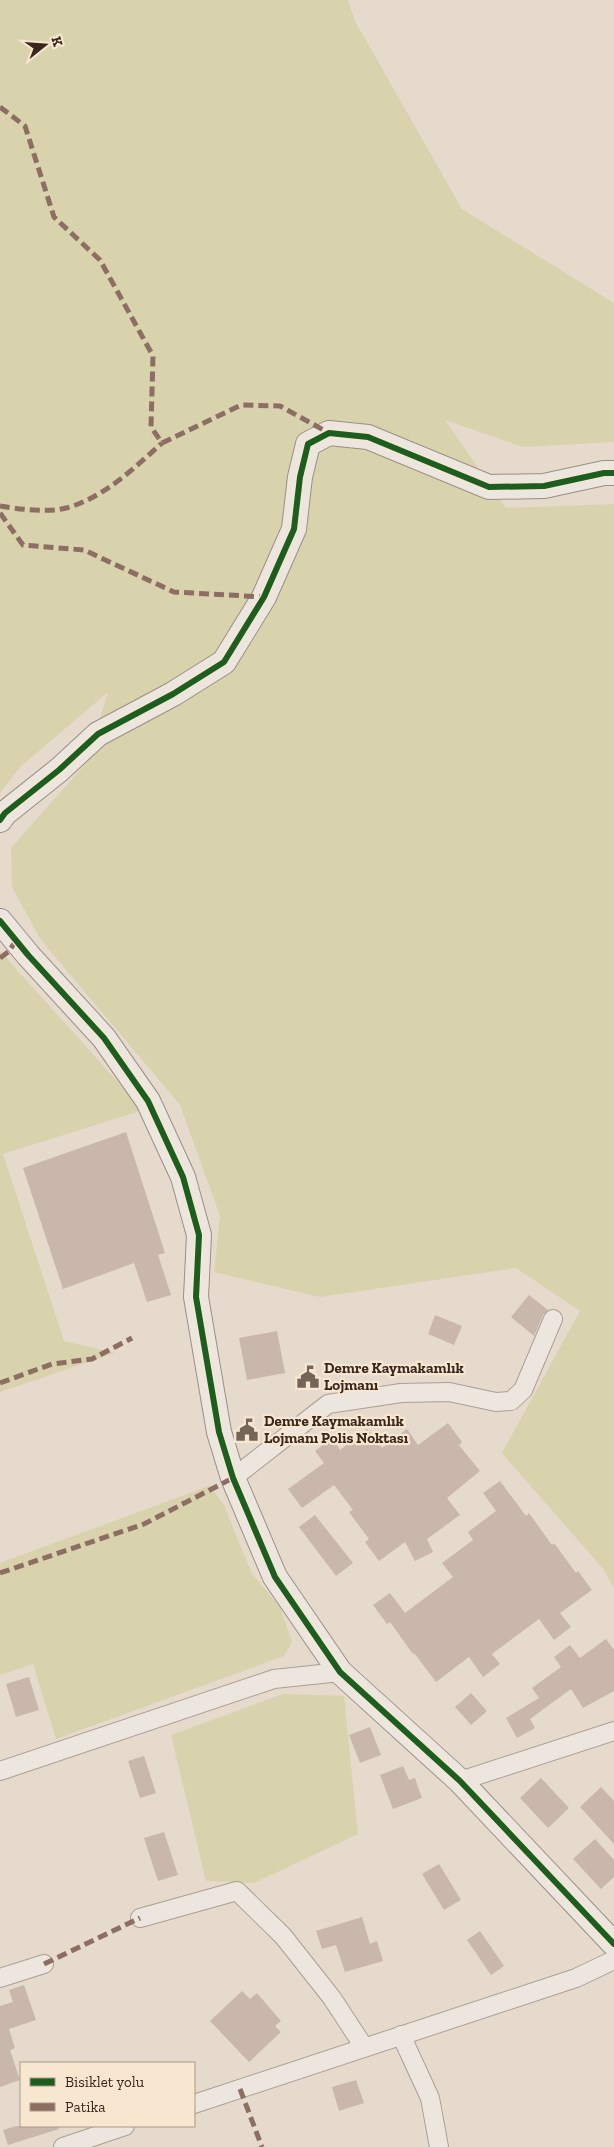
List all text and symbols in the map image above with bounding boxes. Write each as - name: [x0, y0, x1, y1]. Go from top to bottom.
- north arrow: [20, 20, 70, 70]
- text: K: [47, 34, 67, 49]
- place label: Demre Kaymakamlık Lojmanı: [324, 1359, 464, 1394]
- public building icon: Demre Kaymakamlık Lojmanı: [295, 1364, 321, 1390]
- place label: Demre Kaymakamlık Lojmanı Polis Noktası: [264, 1412, 409, 1447]
- public building icon: Demre Kaymakamlık Lojmanı Polis Noktası: [234, 1417, 260, 1443]
- legend: [20, 2062, 195, 2127]
- text: Bisiklet yolu: [65, 2073, 145, 2091]
- text: Patika: [65, 2098, 106, 2116]

